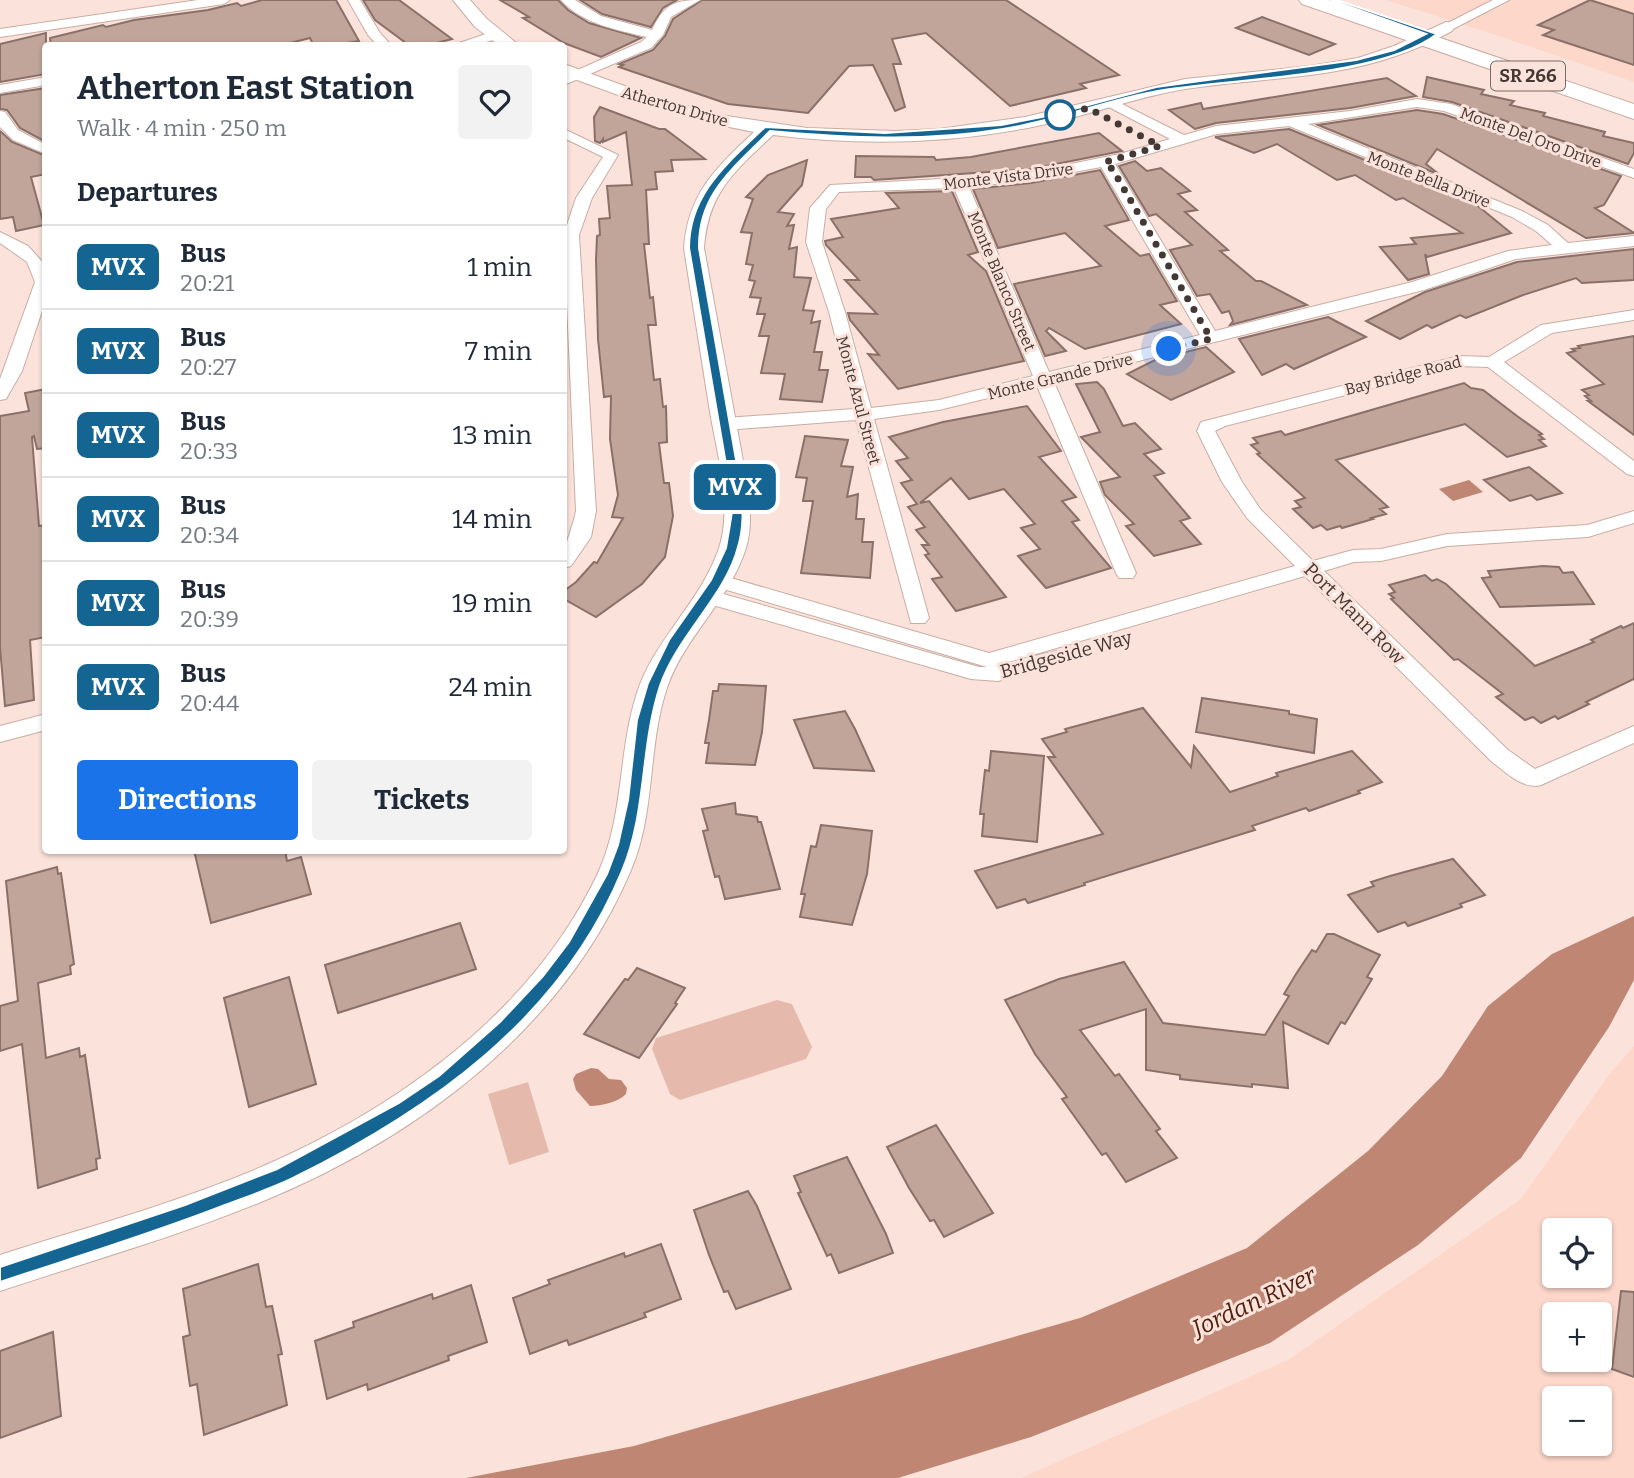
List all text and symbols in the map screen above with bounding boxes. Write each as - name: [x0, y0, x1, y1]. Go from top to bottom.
- road number: SR 266: [1491, 62, 1565, 90]
- button: heart: [458, 65, 532, 139]
- text: Atherton East Station: [77, 68, 414, 108]
- street label: Atherton Drive: [619, 82, 730, 131]
- unlabelled marker: [1045, 100, 1075, 130]
- street label: Monte Del Oro Drive: [1458, 103, 1604, 172]
- text: Walk · 4 min · 250 m: [77, 114, 286, 142]
- street label: Monte Bella Drive: [1365, 147, 1493, 212]
- street label: Monte Vista Drive: [942, 159, 1074, 194]
- text: Departures: [77, 177, 218, 208]
- street label: Monte Blanco Street: [964, 209, 1040, 354]
- text: Bus: [180, 238, 226, 269]
- text: 1 min: [467, 252, 532, 283]
- text: MVX: [91, 253, 145, 281]
- text: 20:21: [180, 269, 234, 297]
- text: Bus: [180, 322, 226, 353]
- your location: [1151, 331, 1186, 366]
- street label: Monte Azul Street: [832, 334, 885, 467]
- text: 7 min: [465, 336, 532, 367]
- text: MVX: [91, 337, 145, 365]
- street label: Monte Grande Drive: [986, 349, 1135, 404]
- street label: Bay Bridge Road: [1343, 352, 1464, 399]
- text: 20:27: [180, 353, 236, 381]
- text: Bus: [180, 406, 226, 437]
- text: 13 min: [452, 420, 532, 451]
- text: MVX: [91, 421, 145, 449]
- text: 20:33: [180, 437, 238, 465]
- line badge: MVX: [695, 464, 775, 510]
- text: MVX: [708, 473, 762, 501]
- text: Bus: [180, 490, 226, 521]
- text: 14 min: [452, 504, 532, 535]
- text: MVX: [91, 505, 145, 533]
- text: 20:34: [180, 521, 239, 549]
- street label: Port Mann Row: [1299, 558, 1411, 669]
- text: Bus: [180, 574, 226, 605]
- text: 19 min: [452, 588, 532, 619]
- text: MVX: [91, 589, 145, 617]
- text: 20:39: [180, 605, 239, 633]
- street label: Bridgeside Way: [998, 626, 1136, 683]
- text: Bus: [180, 658, 226, 689]
- text: 24 min: [448, 672, 532, 703]
- text: MVX: [91, 673, 145, 701]
- text: 20:44: [180, 689, 239, 717]
- button: Directions: [77, 760, 298, 840]
- button: Tickets: [312, 760, 532, 840]
- map controls: [1542, 1218, 1612, 1456]
- button: locate: [1542, 1218, 1612, 1288]
- water label: Jordan River: [1186, 1261, 1321, 1344]
- button: +: [1542, 1302, 1612, 1372]
- button: −: [1542, 1386, 1612, 1456]

